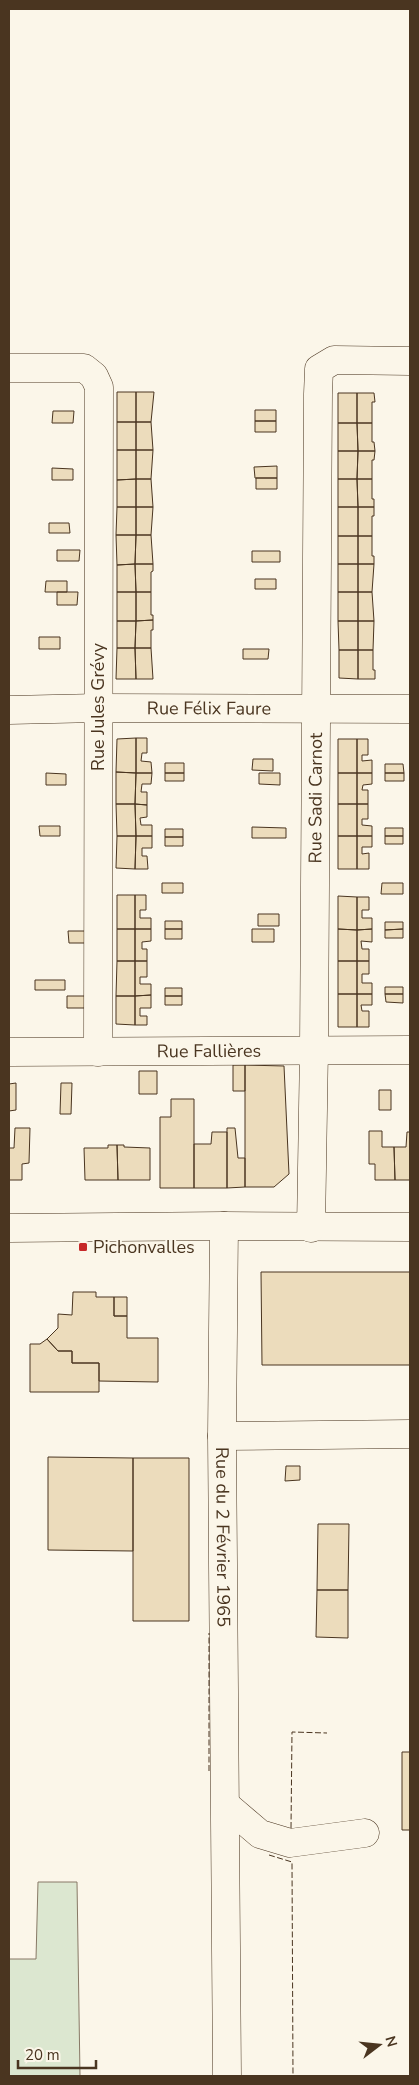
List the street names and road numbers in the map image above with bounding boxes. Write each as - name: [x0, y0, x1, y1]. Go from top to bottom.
- street label: Rue Jules Grévy: [86, 642, 110, 771]
- street label: Rue Félix Faure: [147, 696, 271, 721]
- street label: Rue Sadi Carnot: [303, 732, 328, 863]
- street label: Rue Fallières: [157, 1039, 261, 1063]
- street label: Rue du 2 Février 1965: [210, 1447, 235, 1627]

